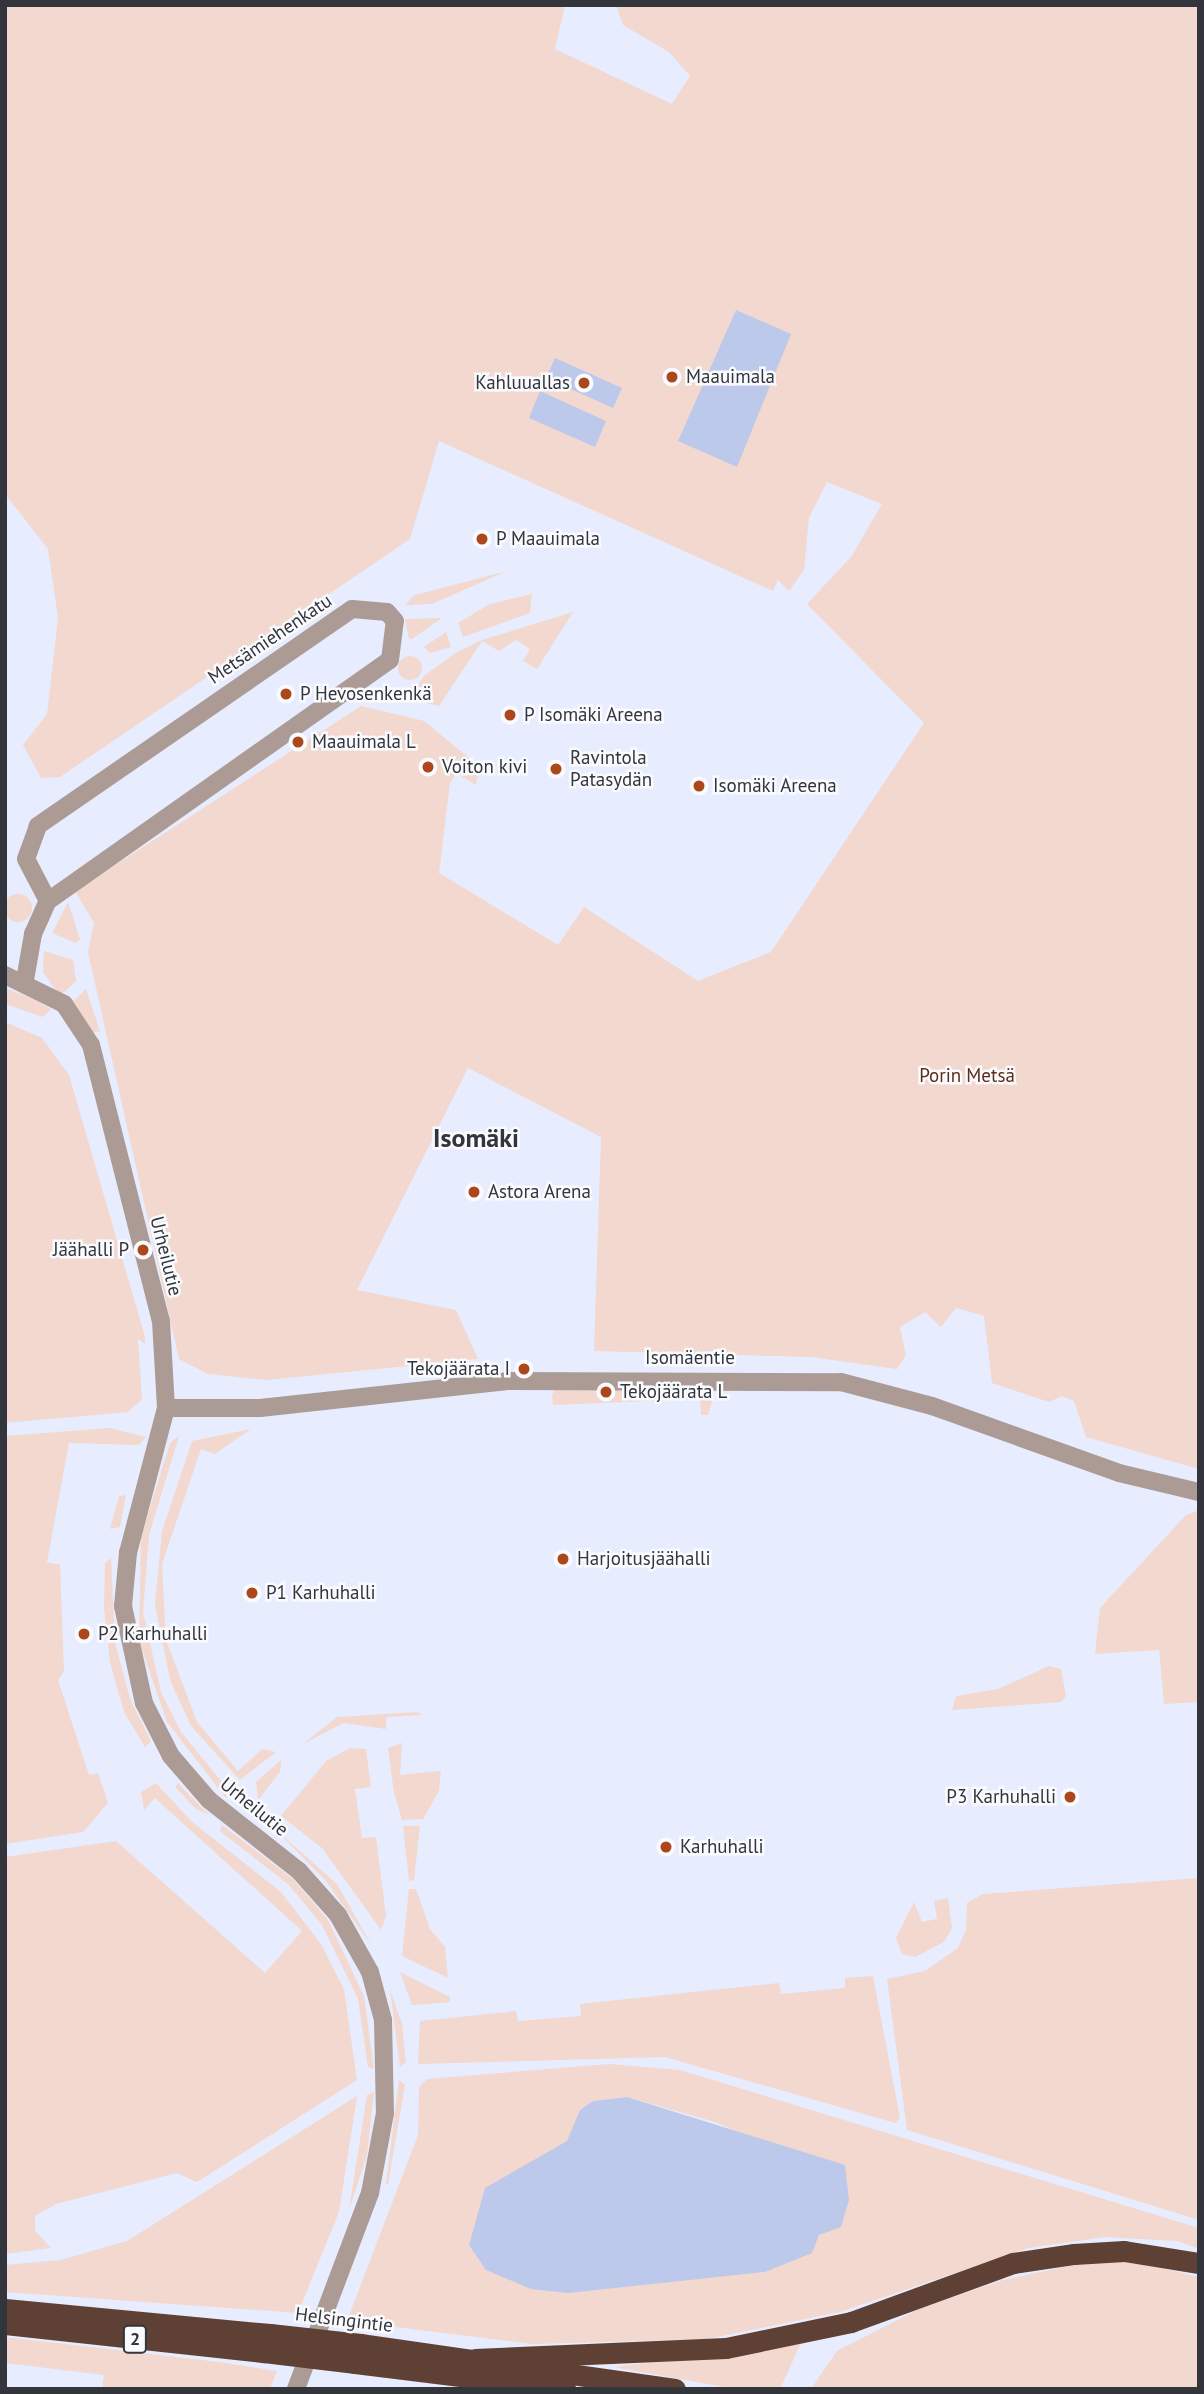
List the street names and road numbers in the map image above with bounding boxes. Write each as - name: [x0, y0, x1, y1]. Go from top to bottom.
- street label: Metsämiehenkatu: [204, 589, 336, 689]
- street label: Urheilutie: [145, 1214, 187, 1298]
- street label: Isomäentie: [645, 1347, 735, 1369]
- street label: Urheilutie: [215, 1773, 293, 1841]
- street label: Helsingintie: [294, 2303, 394, 2337]
- road number: 2: [123, 2325, 147, 2354]

